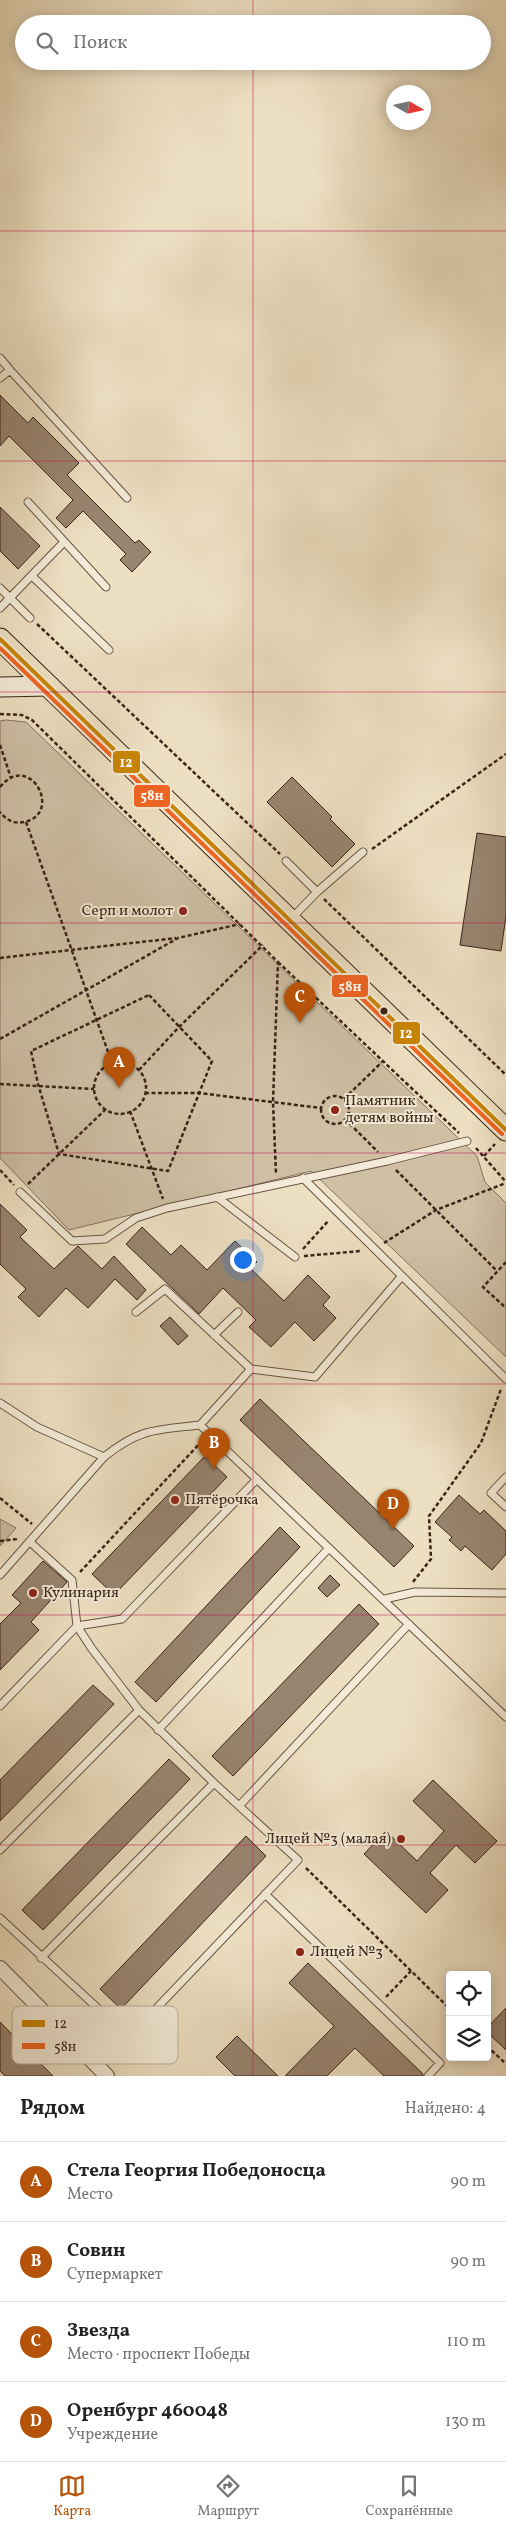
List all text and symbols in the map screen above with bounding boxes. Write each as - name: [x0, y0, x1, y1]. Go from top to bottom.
- search box: [15, 15, 491, 70]
- icon: search: [33, 29, 61, 57]
- text: Поиск: [73, 30, 127, 56]
- north arrow: [386, 85, 431, 130]
- line badge: 12: [112, 750, 141, 774]
- text: 12: [120, 754, 132, 773]
- line badge: 58н: [133, 784, 171, 808]
- text: 58н: [140, 787, 164, 806]
- place label: Серп и молот: [82, 901, 173, 922]
- marker: Серп и молот: [177, 905, 189, 917]
- line badge: 58н: [331, 974, 369, 998]
- text: 58н: [338, 978, 362, 997]
- pin: C: [284, 982, 316, 1023]
- unlabelled marker: [379, 1006, 389, 1016]
- line badge: 12: [392, 1021, 421, 1045]
- text: 12: [400, 1025, 412, 1044]
- pin: A: [103, 1047, 135, 1088]
- place label: Памятник детям войны: [345, 1091, 434, 1129]
- marker: Памятник детям войны: [329, 1104, 341, 1116]
- your location: [230, 1247, 256, 1273]
- pin: B: [198, 1428, 230, 1469]
- pin: D: [377, 1489, 409, 1530]
- place label: Пятёрочка: [185, 1490, 259, 1511]
- marker: Пятёрочка: [169, 1494, 181, 1506]
- place label: Кулинария: [43, 1583, 119, 1604]
- marker: Кулинария: [27, 1587, 39, 1599]
- place label: Лицей №3 (малая): [265, 1829, 391, 1850]
- marker: Лицей №3 (малая): [395, 1833, 407, 1845]
- place label: Лицей №3: [310, 1942, 383, 1963]
- marker: Лицей №3: [294, 1946, 306, 1958]
- map controls: [446, 1971, 491, 2061]
- button: locate: [446, 1971, 491, 2016]
- legend: [12, 2006, 178, 2064]
- text: 12: [54, 2015, 67, 2034]
- button: layers: [446, 2016, 491, 2061]
- text: 58н: [54, 2038, 77, 2057]
- text: Рядом: [20, 2094, 85, 2123]
- text: Найдено: 4: [405, 2098, 486, 2120]
- text: Стела Георгия Победоносца: [67, 2158, 326, 2184]
- text: A: [30, 2171, 42, 2193]
- text: 90 m: [450, 2171, 486, 2193]
- text: Место: [67, 2184, 113, 2206]
- text: Совин: [67, 2238, 125, 2264]
- text: B: [31, 2251, 41, 2273]
- text: 90 m: [450, 2251, 486, 2273]
- text: Супермаркет: [67, 2264, 163, 2286]
- text: Звезда: [67, 2318, 130, 2344]
- text: C: [31, 2331, 41, 2353]
- text: 110 m: [447, 2331, 486, 2353]
- text: Место · проспект Победы: [67, 2344, 250, 2366]
- text: Оренбург 460048: [67, 2398, 228, 2424]
- text: D: [30, 2411, 42, 2433]
- text: 130 m: [445, 2411, 486, 2433]
- text: Учреждение: [67, 2424, 158, 2446]
- tab: Карта: [53, 2472, 91, 2521]
- tab: Маршрут: [197, 2472, 259, 2521]
- tab: Сохранённые: [365, 2472, 453, 2521]

